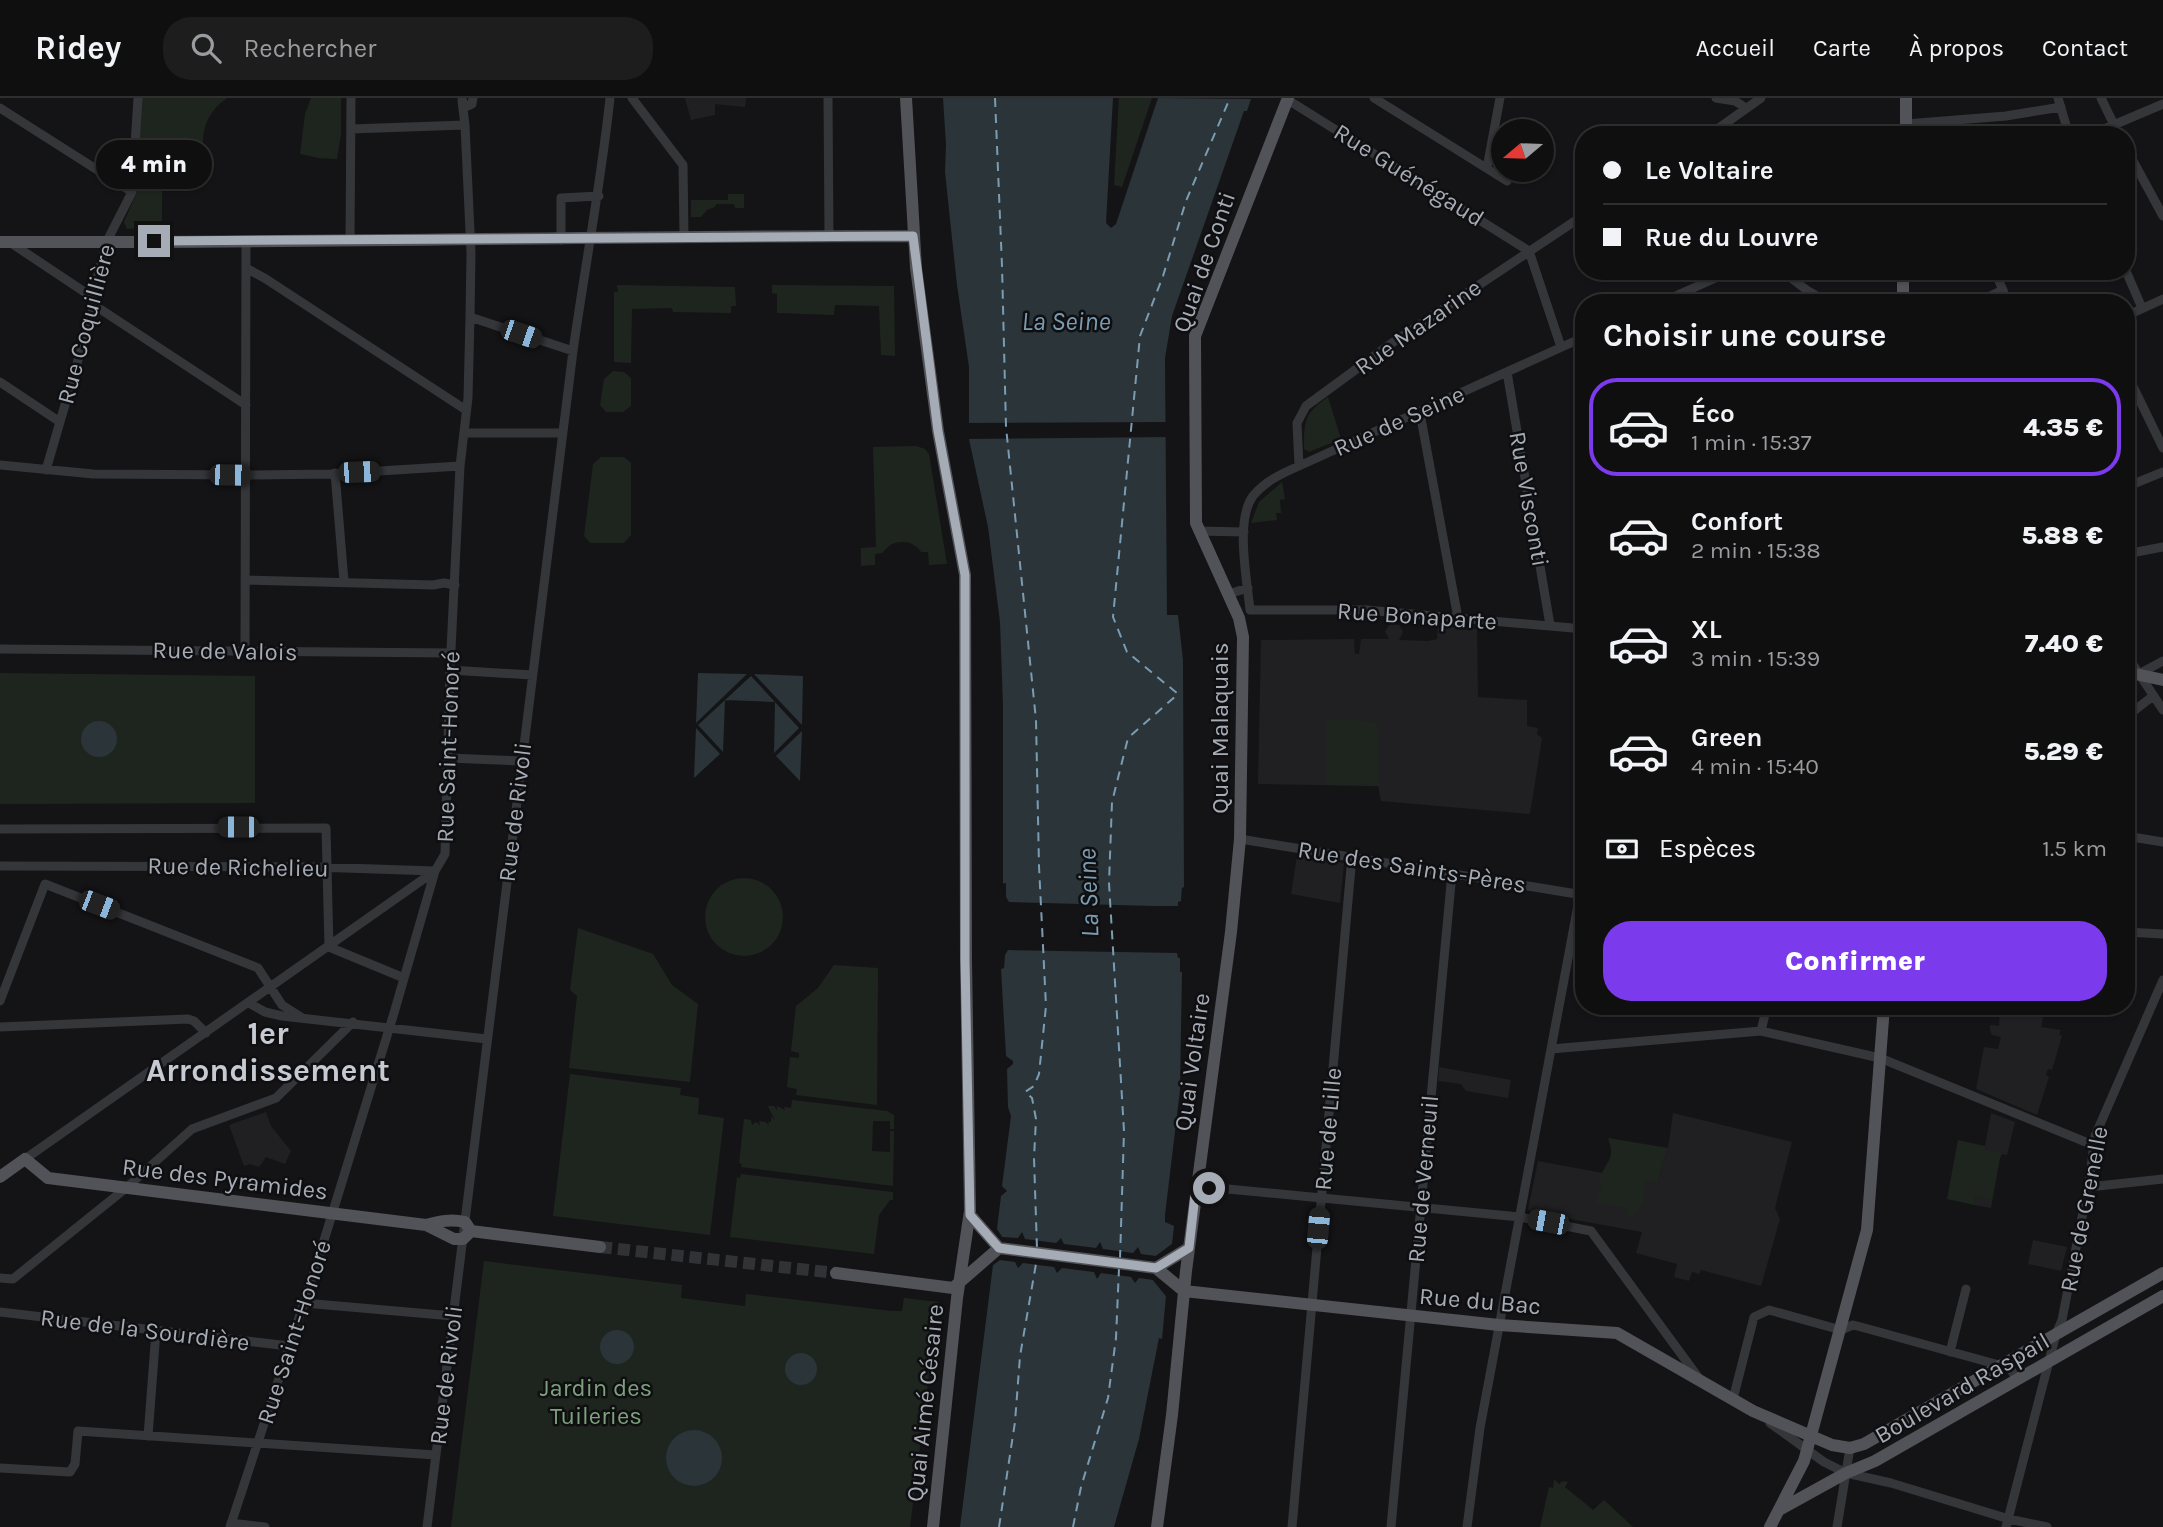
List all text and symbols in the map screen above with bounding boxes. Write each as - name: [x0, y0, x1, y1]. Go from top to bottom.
- search box: [163, 17, 653, 80]
- text: Ridey: [35, 29, 121, 67]
- icon: search: [187, 29, 225, 67]
- text: Rechercher: [243, 33, 376, 64]
- text: Accueil: [1696, 34, 1775, 62]
- text: Carte: [1813, 34, 1871, 62]
- text: À propos: [1909, 34, 2004, 62]
- text: Contact: [2042, 34, 2128, 62]
- street label: Rue Guénégaud: [1329, 118, 1489, 232]
- north arrow: [1491, 119, 1554, 182]
- map controls: [1491, 119, 1554, 182]
- callout: 4 min: [96, 139, 212, 188]
- text: 4 min: [121, 151, 187, 178]
- text: Le Voltaire: [1645, 155, 1773, 186]
- street label: Quai de Conti: [1167, 188, 1241, 336]
- text: Rue du Louvre: [1645, 222, 1819, 253]
- route end: [138, 225, 170, 257]
- street label: Rue Coquillière: [51, 241, 121, 407]
- street label: Rue Mazarine: [1349, 273, 1487, 381]
- water label: La Seine: [1022, 306, 1110, 337]
- car: [498, 317, 545, 351]
- text: Choisir une course: [1603, 317, 1886, 354]
- street label: Rue de Seine: [1329, 380, 1469, 462]
- icon: car: [1607, 396, 1670, 459]
- text: Éco: [1691, 398, 1735, 429]
- text: 4.35 €: [2023, 412, 2103, 443]
- street label: Rue Visconti: [1503, 429, 1555, 569]
- text: 1 min · 15:37: [1691, 429, 1812, 456]
- car: [338, 461, 381, 483]
- car: [209, 464, 252, 486]
- icon: car: [1607, 504, 1670, 567]
- text: Confort: [1691, 506, 1783, 537]
- text: 5.88 €: [2021, 520, 2103, 551]
- text: 2 min · 15:38: [1691, 537, 1821, 564]
- street label: Rue Bonaparte: [1336, 596, 1498, 636]
- icon: car: [1607, 612, 1670, 675]
- text: XL: [1691, 614, 1722, 645]
- text: 7.40 €: [2025, 628, 2103, 659]
- street label: Rue de Valois: [152, 636, 298, 666]
- street label: Quai Malaquais: [1206, 642, 1234, 814]
- text: 3 min · 15:39: [1691, 645, 1820, 672]
- street label: Rue Saint-Honoré: [431, 651, 465, 843]
- icon: car: [1607, 720, 1670, 783]
- text: Green: [1691, 722, 1763, 753]
- text: 5.29 €: [2024, 736, 2103, 767]
- street label: Rue de Rivoli: [493, 741, 537, 883]
- text: 4 min · 15:40: [1691, 753, 1819, 780]
- car: [218, 817, 260, 838]
- icon: cash: [1603, 830, 1641, 868]
- text: Espèces: [1659, 833, 1756, 864]
- street label: Rue des Saints-Pères: [1296, 835, 1528, 899]
- text: 1.5 km: [2042, 835, 2107, 862]
- water label: La Seine: [1071, 848, 1106, 938]
- street label: Rue de Richelieu: [147, 851, 329, 883]
- car: [76, 888, 123, 922]
- button: Confirmer: [1603, 921, 2107, 1001]
- street label: Quai Voltaire: [1168, 991, 1216, 1133]
- district label: 1er Arrondissement: [146, 1015, 390, 1089]
- street label: Rue de Lille: [1309, 1066, 1347, 1192]
- street label: Rue de Verneuil: [1402, 1094, 1444, 1264]
- street label: Rue de Grenelle: [2054, 1124, 2114, 1294]
- street label: Rue des Pyramides: [120, 1152, 330, 1206]
- route start: [1193, 1172, 1225, 1204]
- car: [1306, 1206, 1331, 1250]
- car: [1526, 1208, 1571, 1236]
- street label: Rue Saint-Honoré: [251, 1236, 337, 1428]
- street label: Rue du Bac: [1418, 1282, 1542, 1320]
- street label: Rue de la Sourdière: [39, 1303, 251, 1357]
- street label: Quai Aimé Césaire: [901, 1303, 949, 1503]
- street label: Rue de Rivoli: [424, 1304, 468, 1446]
- street label: Boulevard Raspail: [1870, 1327, 2054, 1449]
- park label: Jardin des Tuileries: [540, 1374, 652, 1430]

